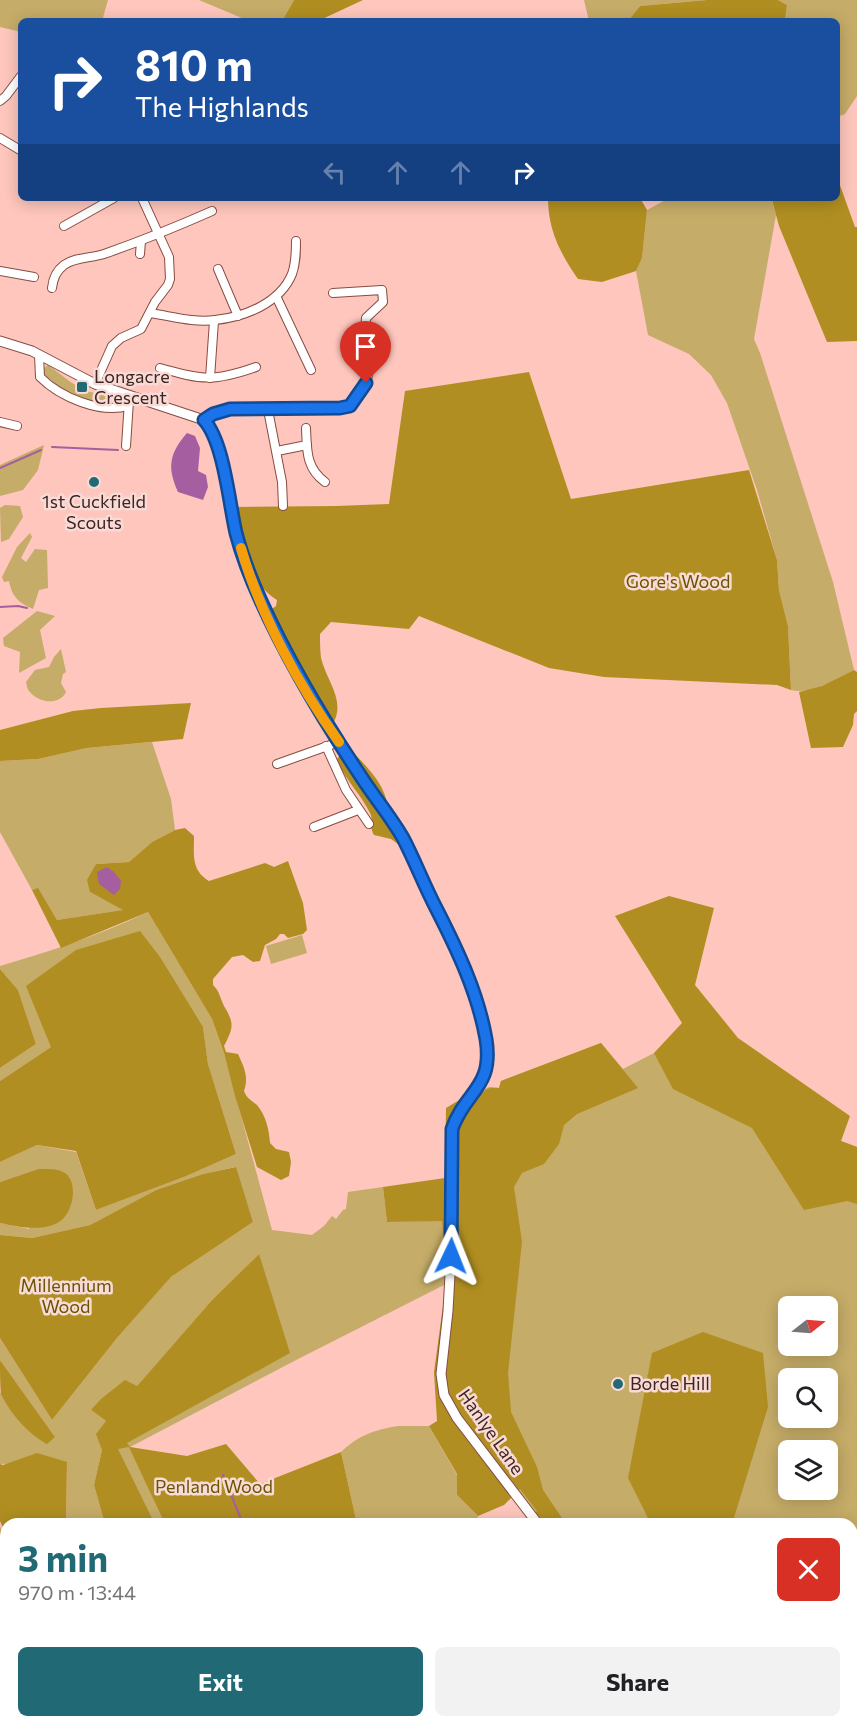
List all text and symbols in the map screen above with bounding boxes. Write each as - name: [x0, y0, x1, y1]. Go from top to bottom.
- text: 810 m: [135, 38, 253, 90]
- icon: right: [36, 42, 114, 120]
- text: The Highlands: [135, 90, 309, 123]
- icon: left: [318, 156, 351, 189]
- icon: ahead: [381, 156, 414, 189]
- icon: ahead: [444, 156, 477, 189]
- icon: right: [507, 156, 540, 189]
- pin: [340, 321, 391, 383]
- icon: arrive: [349, 330, 382, 363]
- place label: Longacre Crescent: [94, 365, 170, 408]
- marker: Longacre Crescent: [75, 380, 89, 394]
- marker: 1st Cuckfield Scouts: [87, 475, 101, 489]
- place label: 1st Cuckfield Scouts: [42, 490, 146, 533]
- park label: Gore's Wood: [626, 570, 730, 592]
- position arrow: [419, 1224, 483, 1288]
- park label: Millennium Wood: [20, 1274, 112, 1317]
- north arrow: [778, 1296, 838, 1356]
- map controls: [778, 1296, 838, 1500]
- button: search: [778, 1368, 838, 1428]
- place label: Borde Hill: [630, 1372, 710, 1394]
- marker: Borde Hill: [611, 1377, 625, 1391]
- street label: Hanlye Lane: [454, 1384, 529, 1478]
- button: layers: [778, 1440, 838, 1500]
- park label: Penland Wood: [155, 1475, 273, 1497]
- text: 3 min: [18, 1535, 108, 1579]
- button: close: [777, 1538, 840, 1601]
- text: 970 m · 13:44: [18, 1580, 136, 1604]
- button: Exit: [18, 1647, 423, 1716]
- button: Share: [435, 1647, 840, 1716]

